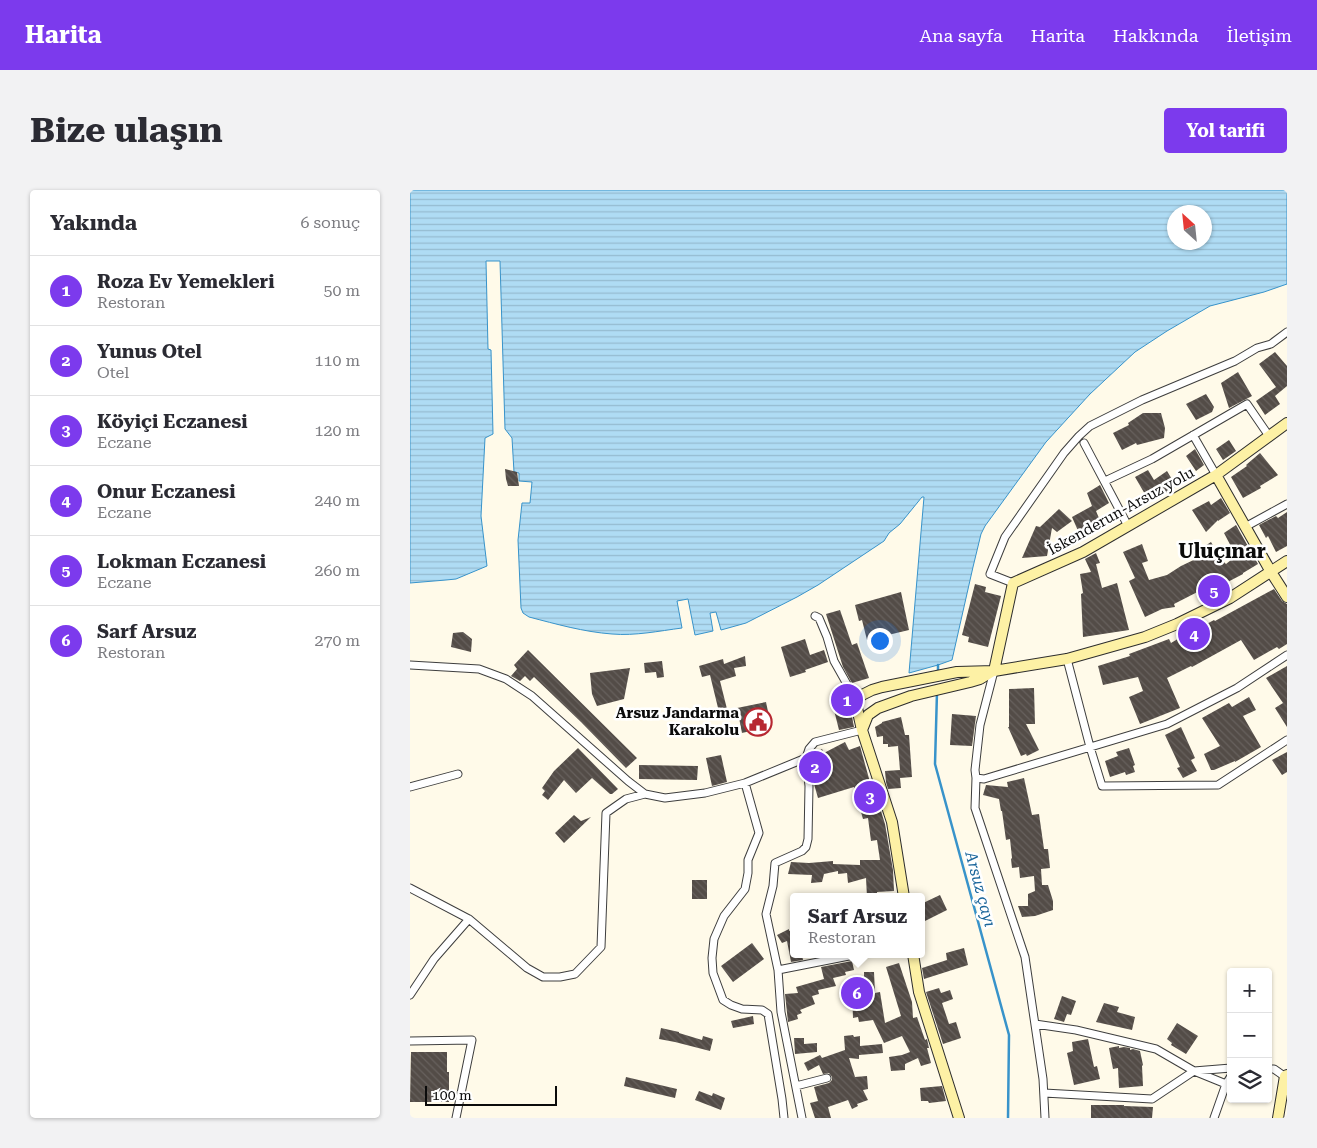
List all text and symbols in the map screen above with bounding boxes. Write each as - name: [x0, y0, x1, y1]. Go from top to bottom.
- text: Harita: [25, 21, 102, 49]
- text: Ana sayfa: [919, 25, 1003, 46]
- text: Harita: [1031, 25, 1085, 46]
- text: Hakkında: [1113, 25, 1199, 46]
- text: İletişim: [1227, 25, 1292, 46]
- button: Yol tarifi: [1164, 108, 1287, 153]
- text: Bize ulaşın: [30, 110, 223, 151]
- north arrow: [1167, 205, 1212, 250]
- text: Yakında: [50, 211, 137, 235]
- text: 6 sonuç: [301, 213, 360, 232]
- text: Roza Ev Yemekleri: [97, 270, 275, 293]
- text: 1: [62, 281, 70, 300]
- text: 50 m: [323, 281, 360, 300]
- text: Restoran: [97, 293, 165, 312]
- text: Yunus Otel: [97, 340, 202, 363]
- text: 2: [62, 351, 70, 370]
- text: 110 m: [314, 351, 360, 370]
- text: Otel: [97, 363, 129, 382]
- text: Köyiçi Eczanesi: [97, 410, 248, 433]
- text: 3: [62, 421, 70, 440]
- text: 120 m: [314, 421, 360, 440]
- text: Eczane: [97, 433, 152, 452]
- street label: İskenderun-Arsuz yolu: [1045, 463, 1198, 559]
- text: Onur Eczanesi: [97, 480, 235, 503]
- text: 4: [62, 491, 70, 510]
- text: 240 m: [314, 491, 360, 510]
- text: Eczane: [97, 503, 152, 522]
- district label: Uluçınar: [1178, 539, 1266, 563]
- text: Lokman Eczanesi: [97, 550, 266, 573]
- text: 5: [62, 561, 70, 580]
- text: 260 m: [314, 561, 360, 580]
- pin: 5: [1198, 572, 1230, 610]
- text: Eczane: [97, 573, 152, 592]
- pin: 4: [1178, 615, 1210, 653]
- text: Sarf Arsuz: [97, 620, 196, 643]
- your location: [867, 628, 893, 654]
- text: 6: [62, 631, 70, 650]
- text: 270 m: [314, 631, 360, 650]
- text: Restoran: [97, 643, 165, 662]
- pin: 1: [831, 681, 863, 719]
- place label: Arsuz Jandarma Karakolu: [616, 704, 739, 739]
- public building icon: Arsuz Jandarma Karakolu: [743, 707, 773, 737]
- pin: 2: [799, 748, 831, 786]
- pin: 3: [854, 778, 886, 816]
- water label: Arsuz çayı: [961, 848, 1000, 929]
- popup: [790, 893, 925, 958]
- text: Sarf Arsuz: [808, 905, 907, 928]
- text: Restoran: [808, 928, 876, 947]
- map controls: [1227, 968, 1272, 1103]
- button: +: [1227, 968, 1272, 1013]
- pin: 6: [841, 974, 873, 1012]
- button: −: [1227, 1013, 1272, 1058]
- button: layers: [1227, 1058, 1272, 1103]
- scale bar: [425, 1083, 558, 1106]
- text: 100 m: [432, 1087, 472, 1103]

